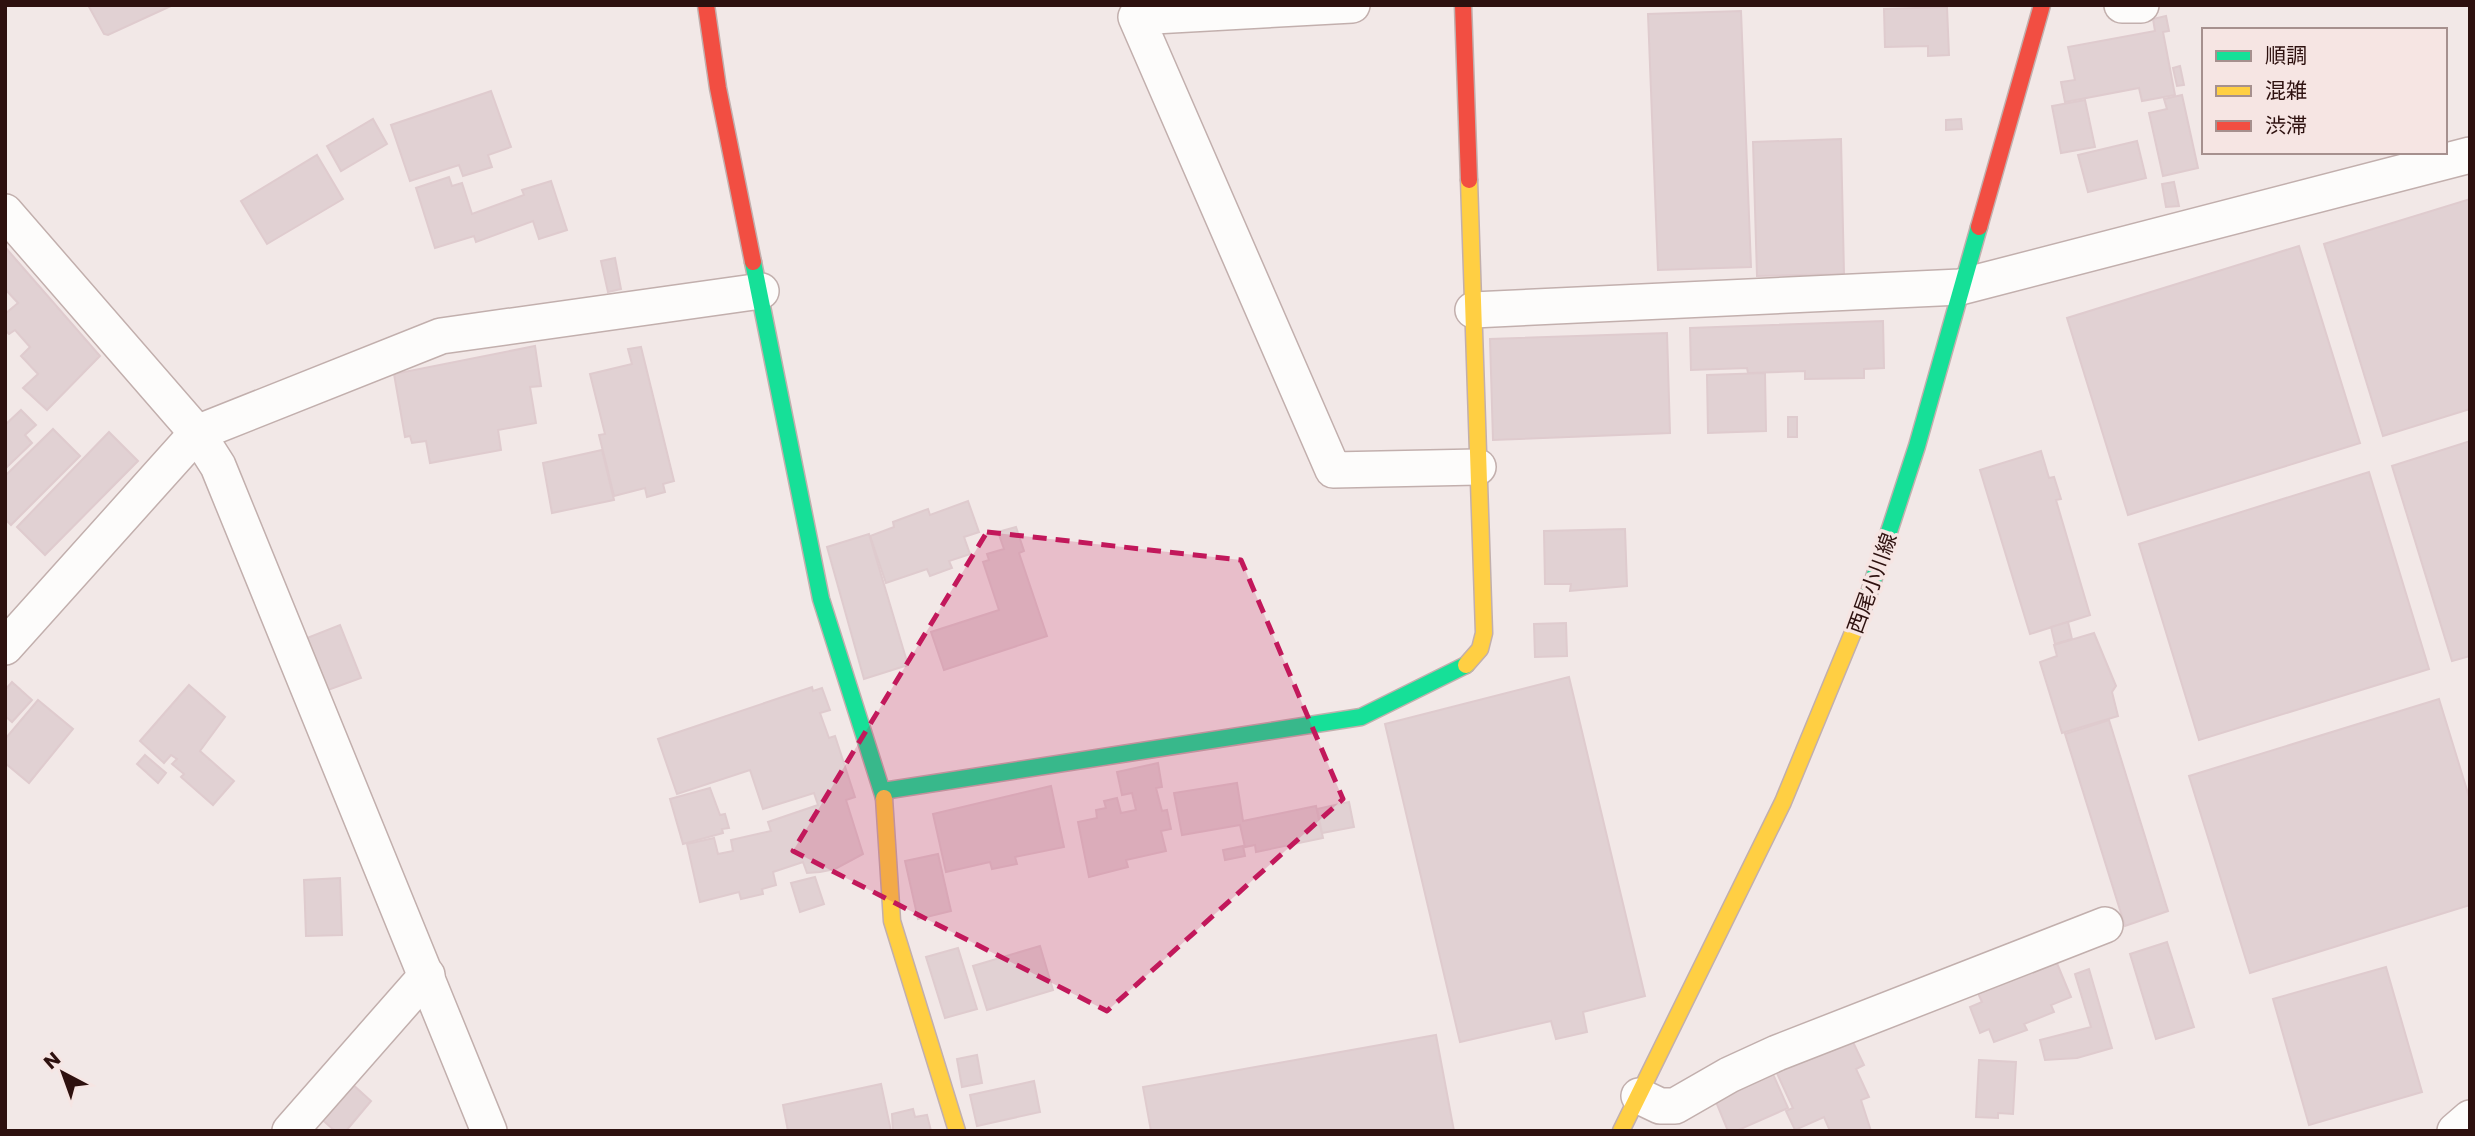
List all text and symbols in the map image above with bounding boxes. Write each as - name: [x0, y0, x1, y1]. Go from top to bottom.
- legend: [2202, 28, 2447, 154]
- text: 順調: [2265, 41, 2307, 70]
- text: 混雑: [2265, 76, 2307, 105]
- text: 渋滞: [2265, 111, 2307, 140]
- street label: 西尾小川線: [1840, 529, 1904, 637]
- north arrow: [28, 1038, 98, 1108]
- text: N: [38, 1046, 66, 1075]

